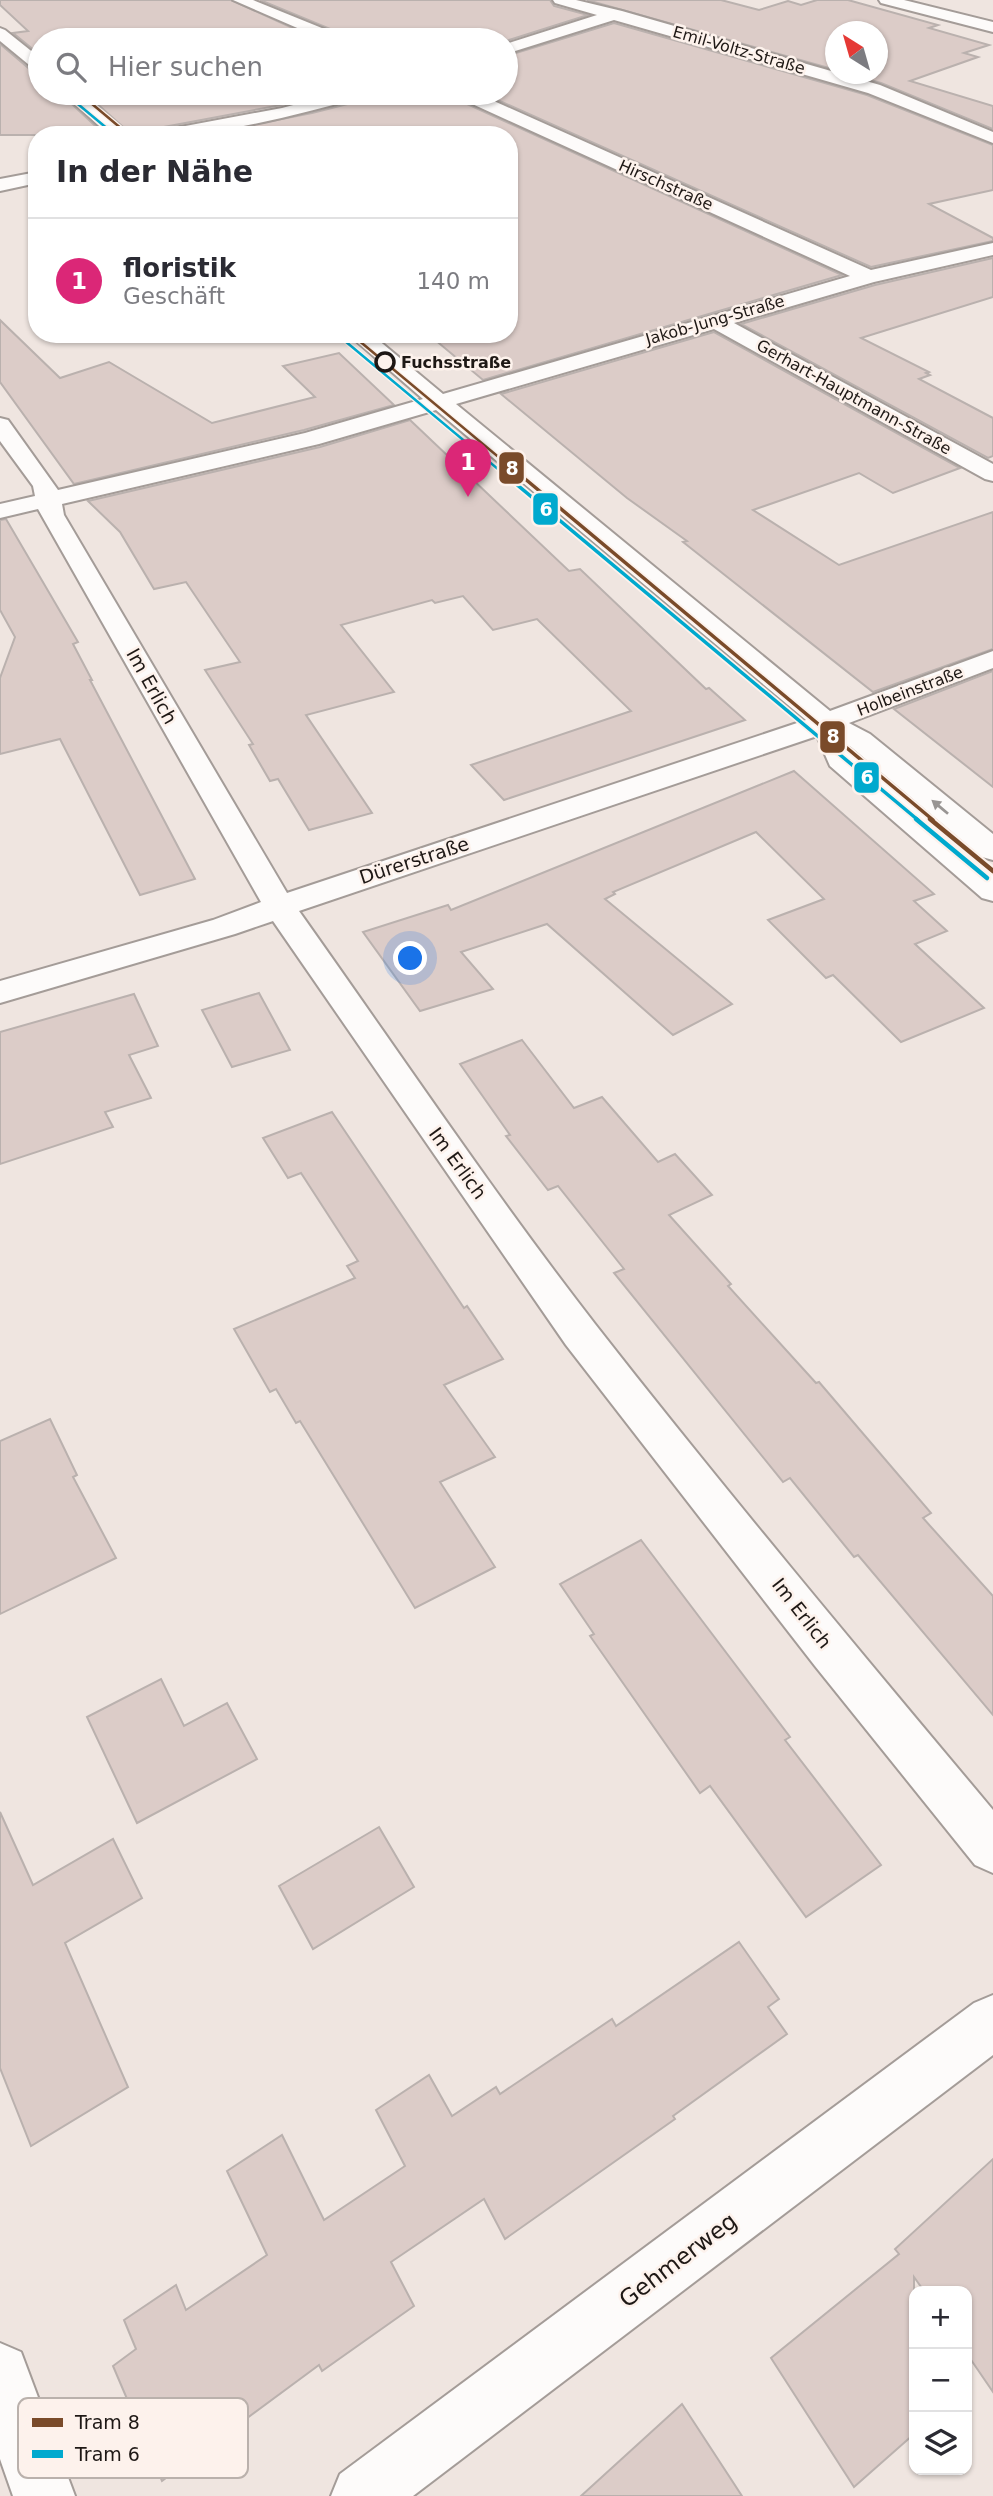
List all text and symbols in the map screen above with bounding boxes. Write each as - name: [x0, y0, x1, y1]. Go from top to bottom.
- north arrow: [825, 21, 888, 84]
- street label: Emil-Voltz-Straße: [671, 22, 807, 78]
- search box: [28, 28, 518, 105]
- icon: search: [52, 48, 90, 86]
- text: Hier suchen: [108, 52, 263, 82]
- text: In der Nähe: [56, 154, 253, 189]
- street label: Hirschstraße: [616, 156, 716, 214]
- text: floristik: [123, 253, 236, 283]
- text: 1: [71, 268, 87, 294]
- text: 140 m: [416, 268, 490, 294]
- text: Geschäft: [123, 283, 225, 309]
- street label: Jakob-Jung-Straße: [642, 291, 787, 349]
- street label: Gerhart-Hauptmann-Straße: [753, 335, 955, 459]
- marker: Fuchsstraße: [375, 352, 395, 372]
- place label: Fuchsstraße: [401, 353, 511, 372]
- pin: 1: [445, 439, 491, 497]
- line badge: 8: [498, 451, 525, 485]
- text: 8: [505, 457, 519, 479]
- line badge: 6: [532, 492, 559, 526]
- text: 6: [539, 498, 553, 520]
- street label: Im Erlich: [122, 644, 182, 728]
- street label: Holbeinstraße: [854, 662, 966, 720]
- line badge: 8: [819, 720, 846, 754]
- text: 8: [826, 725, 840, 747]
- line badge: 6: [853, 761, 880, 794]
- text: 6: [860, 766, 874, 788]
- one-way arrow: [932, 800, 949, 815]
- street label: Dürerstraße: [356, 832, 472, 888]
- your location: [393, 941, 427, 975]
- street label: Im Erlich: [425, 1123, 491, 1203]
- street label: Im Erlich: [768, 1574, 836, 1652]
- street label: Gehmerweg: [614, 2207, 742, 2313]
- map controls: [909, 2286, 972, 2475]
- button: +: [909, 2286, 972, 2349]
- button: −: [909, 2349, 972, 2412]
- legend: [18, 2398, 248, 2478]
- text: Tram 8: [74, 2411, 140, 2433]
- button: layers: [909, 2412, 972, 2475]
- text: Tram 6: [74, 2443, 140, 2465]

